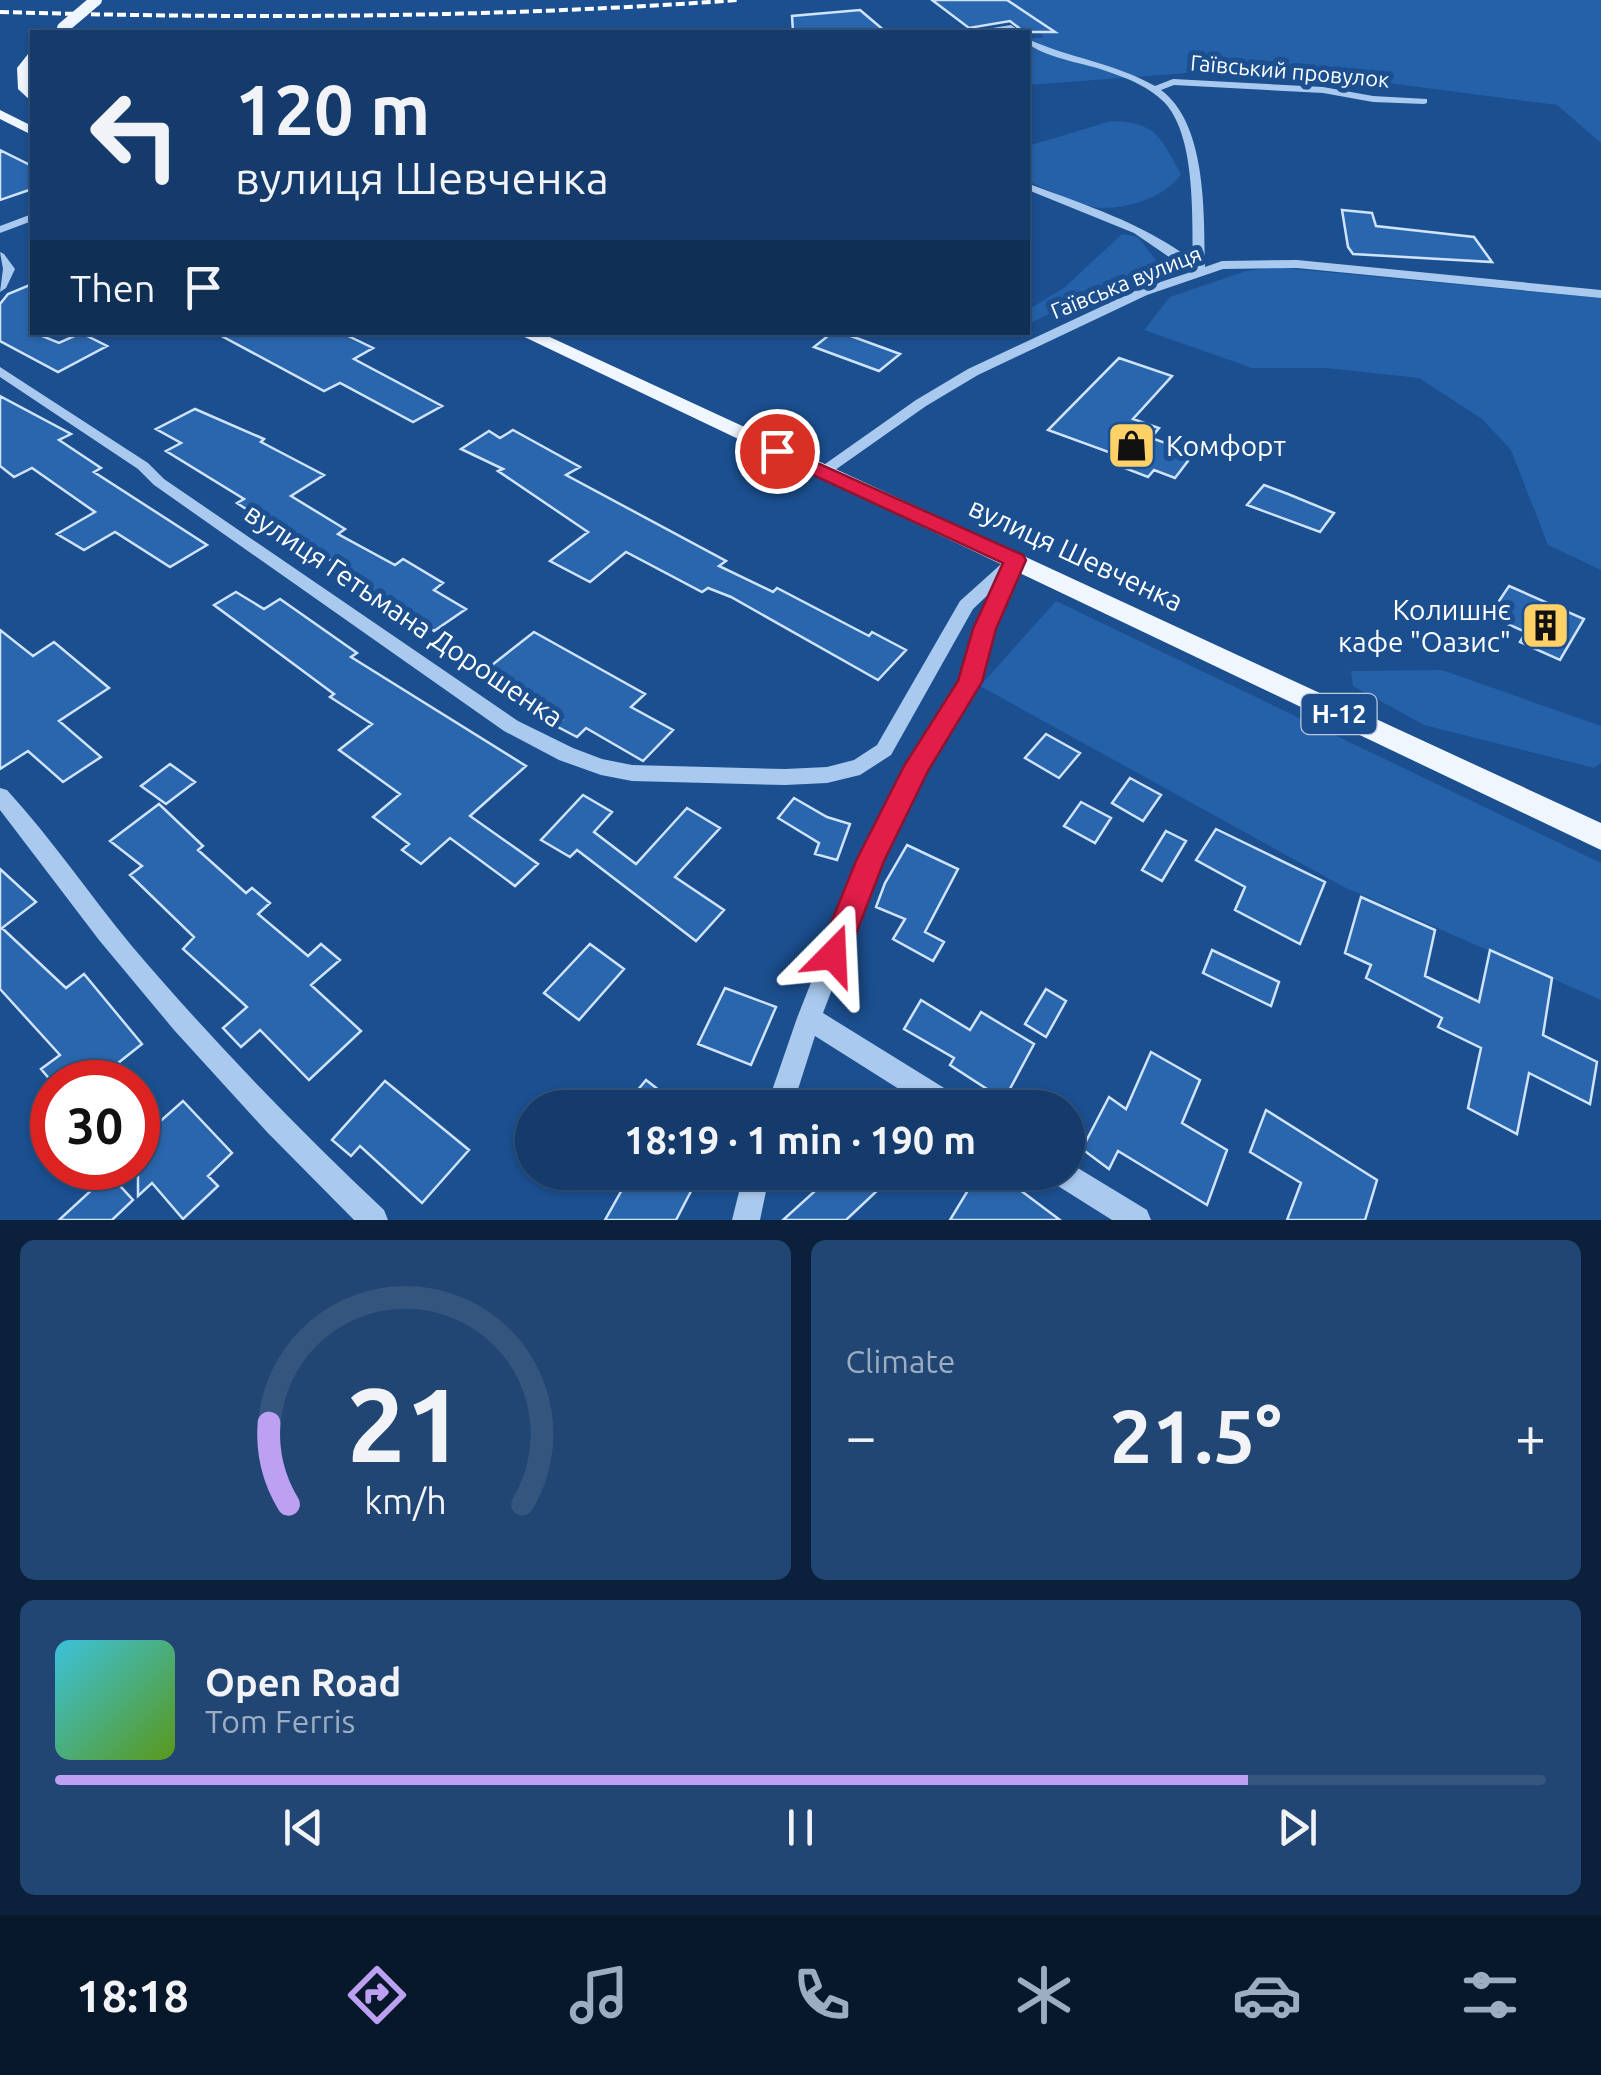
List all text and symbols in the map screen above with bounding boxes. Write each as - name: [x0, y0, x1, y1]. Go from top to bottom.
- street label: Гаївський провулок: [1189, 49, 1391, 92]
- icon: left: [70, 70, 200, 200]
- text: 120 m: [235, 70, 430, 148]
- text: вулиця Шевченка: [235, 152, 609, 203]
- street label: Гаївська вулиця: [1047, 240, 1205, 323]
- icon: arrive: [176, 260, 231, 315]
- text: Then: [70, 267, 156, 309]
- pin: [735, 409, 820, 494]
- shop icon: Комфорт: [1105, 420, 1157, 472]
- icon: arrive: [750, 424, 805, 479]
- place label: Комфорт: [1166, 430, 1286, 461]
- street label: вулиця Шевченка: [964, 490, 1188, 617]
- street label: вулиця Гетьмана Дорошенка: [240, 496, 569, 733]
- place label: Колишнє кафе "Оазис": [1338, 594, 1511, 657]
- building icon: Колишнє кафе "Оазис": [1520, 600, 1572, 652]
- road number: Н-12: [1302, 694, 1376, 734]
- position arrow: [781, 903, 885, 1007]
- speed limit sign: 30: [30, 1060, 160, 1190]
- text: 18:19 · 1 min · 190 m: [624, 1119, 976, 1161]
- text: Climate: [846, 1343, 956, 1379]
- text: 21: [347, 1365, 464, 1482]
- text: 21.5°: [1110, 1393, 1282, 1477]
- text: −: [846, 1405, 877, 1466]
- text: +: [1515, 1405, 1546, 1466]
- text: km/h: [364, 1481, 447, 1521]
- text: Open Road: [205, 1661, 401, 1703]
- text: Tom Ferris: [205, 1703, 355, 1739]
- icon: previous: [276, 1800, 331, 1855]
- icon: pause: [773, 1800, 828, 1855]
- icon: next: [1270, 1800, 1325, 1855]
- icon: directions: [342, 1960, 412, 2030]
- icon: music: [564, 1960, 634, 2030]
- icon: phone: [787, 1960, 857, 2030]
- icon: climate: [1009, 1960, 1079, 2030]
- icon: car: [1232, 1960, 1302, 2030]
- icon: filters: [1455, 1960, 1525, 2030]
- text: 18:18: [76, 1970, 189, 2021]

